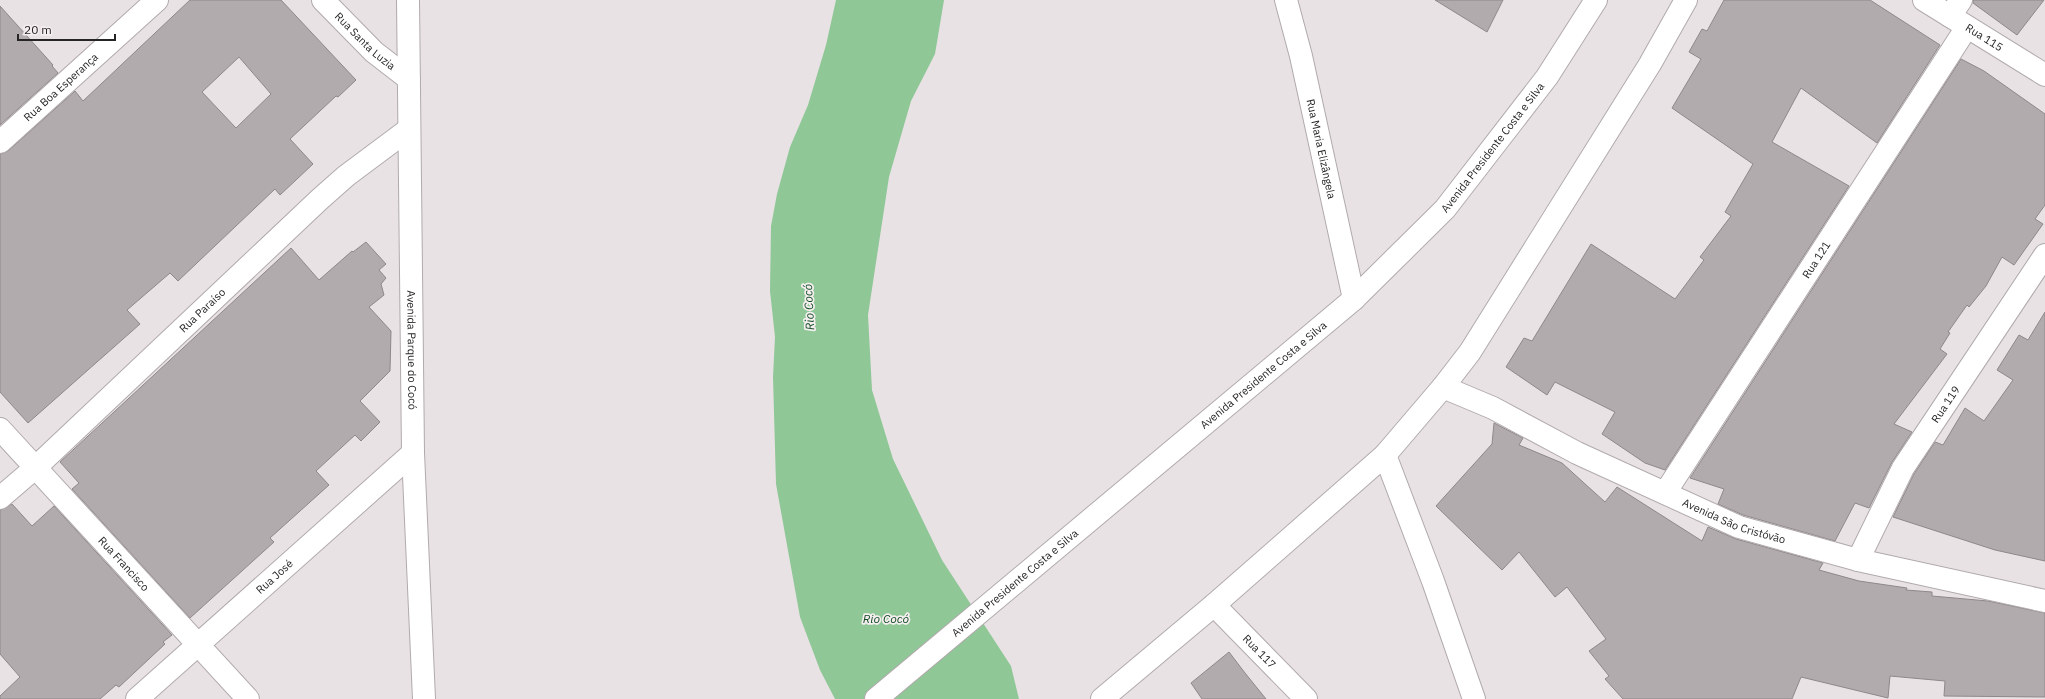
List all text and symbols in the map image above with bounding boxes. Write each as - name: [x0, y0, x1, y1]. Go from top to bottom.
- street label: Rua Santa Luzia: [332, 9, 398, 73]
- scale bar: [18, 16, 115, 42]
- street label: Rua 115: [1963, 20, 2006, 54]
- text: 20 m: [24, 22, 52, 37]
- street label: Rua Boa Esperança: [21, 50, 101, 124]
- street label: Avenida Presidente Costa e Silva: [1438, 80, 1547, 215]
- street label: Rua Maria Elizângela: [1304, 98, 1339, 200]
- street label: Rua 121: [1799, 238, 1834, 281]
- water label: Rio Cocó: [800, 283, 817, 331]
- street label: Rua Paraíso: [176, 285, 228, 335]
- street label: Avenida Parque do Cocó: [404, 290, 420, 410]
- street label: Avenida Presidente Costa e Silva: [1197, 318, 1329, 432]
- street label: Rua 119: [1928, 383, 1963, 425]
- street label: Avenida São Cristóvão: [1680, 495, 1787, 547]
- street label: Avenida Presidente Costa e Silva: [949, 526, 1081, 640]
- street label: Rua Francisco: [95, 534, 152, 594]
- street label: Rua José: [253, 556, 296, 597]
- water label: Rio Cocó: [863, 611, 910, 626]
- street label: Rua 117: [1240, 632, 1279, 671]

